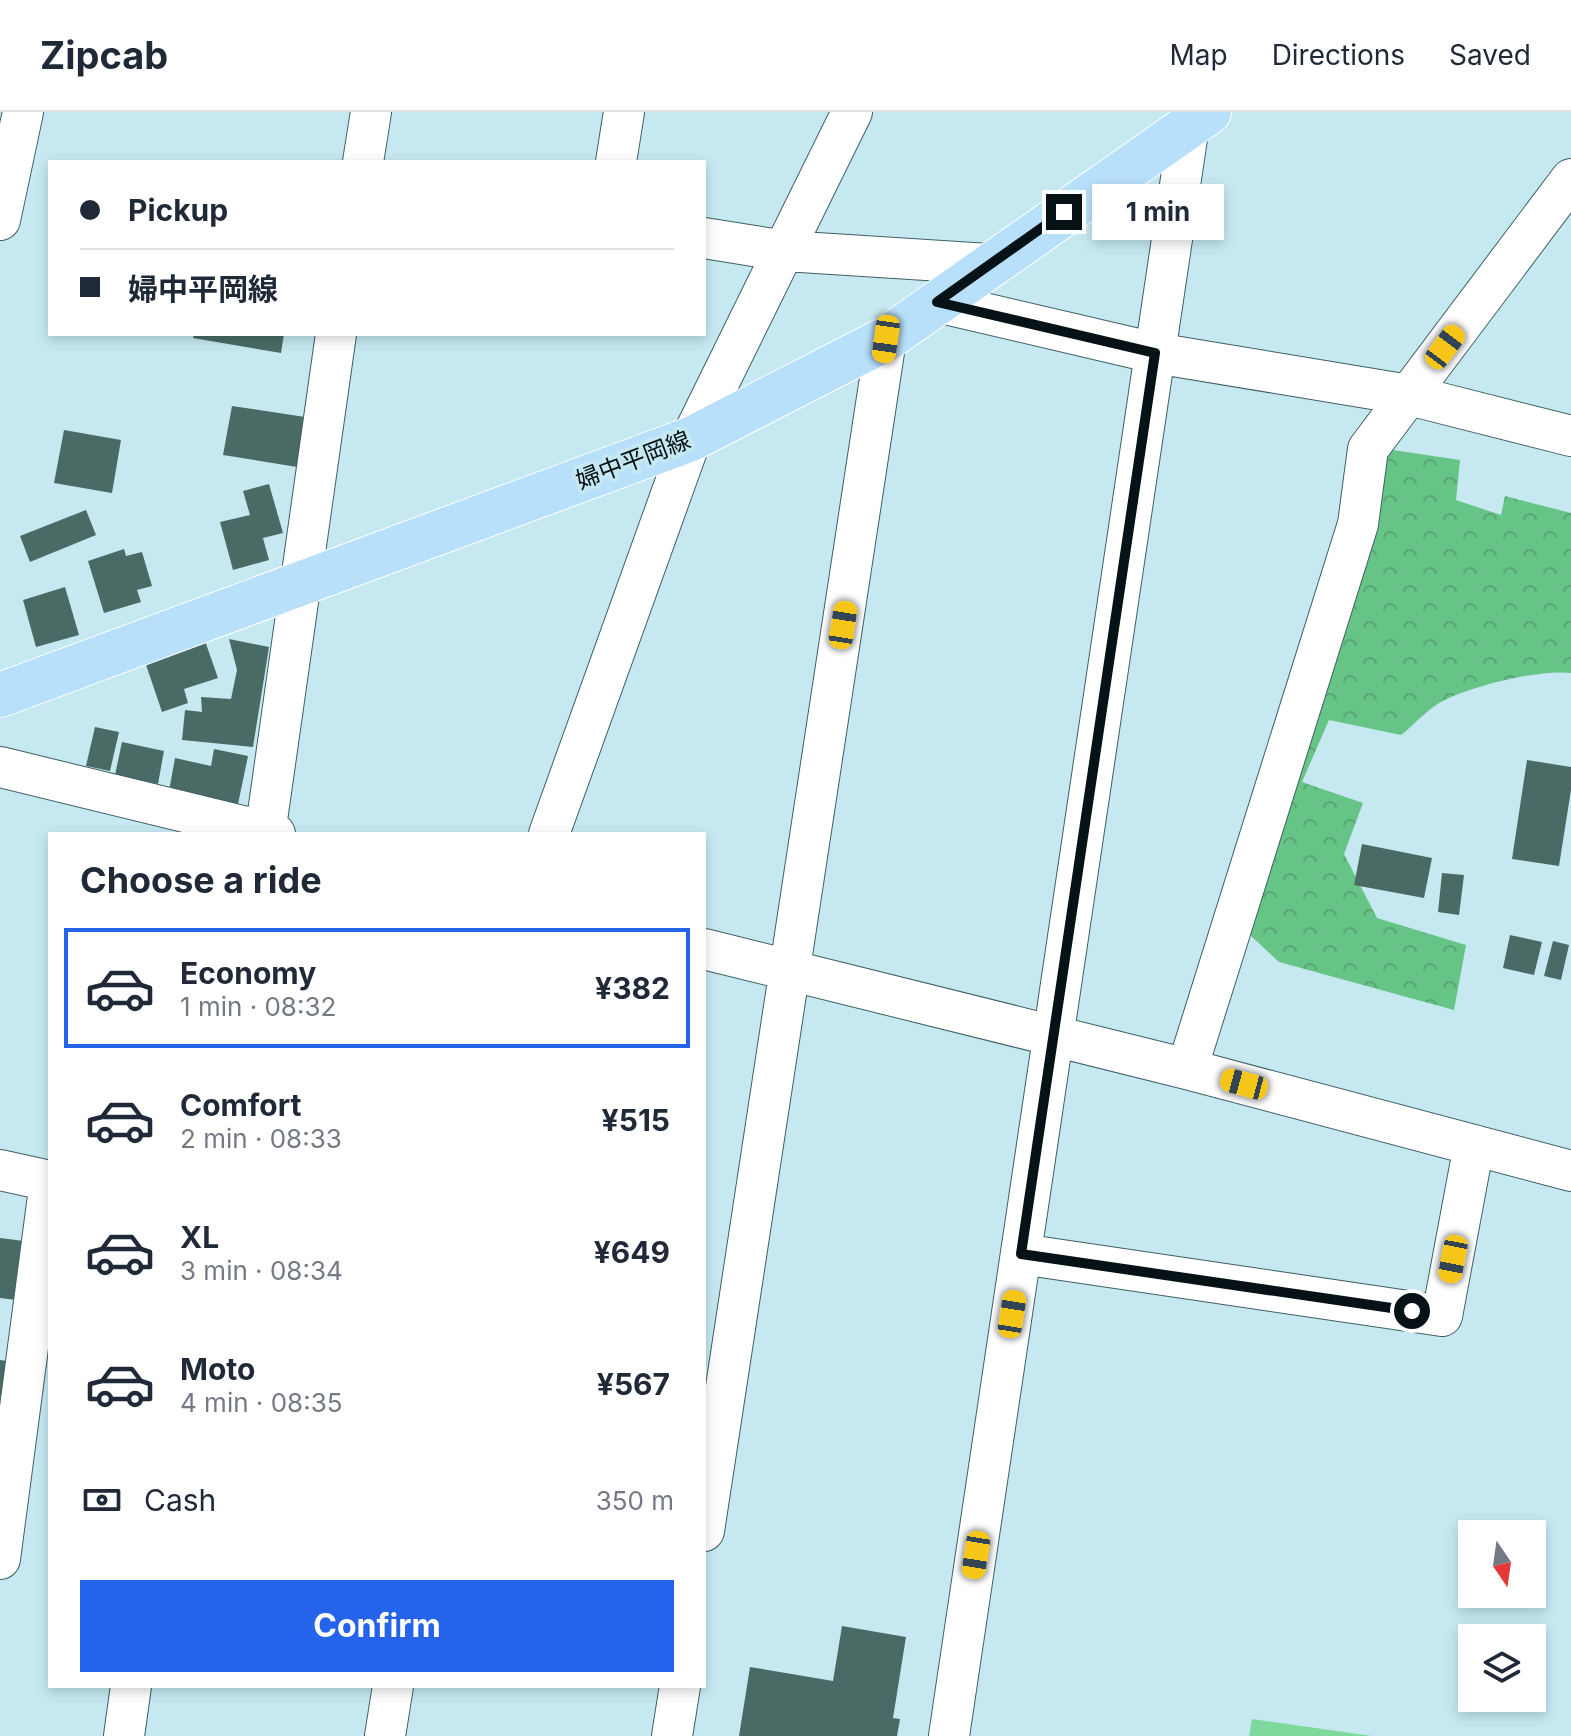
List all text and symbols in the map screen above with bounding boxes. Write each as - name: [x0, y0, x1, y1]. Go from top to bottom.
- text: Zipcab: [40, 32, 168, 78]
- text: Map: [1169, 38, 1228, 72]
- text: Directions: [1272, 38, 1405, 72]
- text: Saved: [1449, 38, 1531, 72]
- callout: 1 min: [1092, 184, 1224, 240]
- text: Pickup: [128, 192, 228, 228]
- route end: [1046, 194, 1082, 230]
- text: 1 min: [1126, 196, 1190, 227]
- text: 婦中平岡線: [128, 271, 278, 307]
- car: [871, 314, 901, 364]
- car: [1421, 321, 1469, 373]
- street label: 婦中平岡線: [572, 425, 694, 495]
- car: [827, 599, 859, 651]
- text: Choose a ride: [80, 858, 322, 902]
- icon: car: [84, 952, 156, 1024]
- text: Economy: [180, 955, 316, 991]
- text: ¥382: [595, 970, 670, 1006]
- text: 1 min · 08:32: [180, 991, 336, 1022]
- car: [1218, 1066, 1270, 1102]
- icon: car: [84, 1084, 156, 1156]
- text: Comfort: [180, 1087, 301, 1123]
- text: ¥515: [602, 1102, 670, 1138]
- text: 2 min · 08:33: [180, 1123, 342, 1154]
- icon: car: [84, 1216, 156, 1288]
- text: XL: [180, 1219, 219, 1255]
- car: [1437, 1233, 1469, 1285]
- text: ¥649: [594, 1234, 670, 1270]
- text: 3 min · 08:34: [180, 1255, 343, 1286]
- car: [996, 1288, 1028, 1340]
- route start: [1394, 1293, 1430, 1329]
- icon: car: [84, 1348, 156, 1420]
- text: Moto: [180, 1351, 255, 1387]
- text: ¥567: [597, 1366, 670, 1402]
- text: 4 min · 08:35: [180, 1387, 343, 1418]
- icon: cash: [80, 1478, 124, 1522]
- text: Cash: [144, 1482, 216, 1518]
- text: 350 m: [596, 1485, 674, 1516]
- north arrow: [1458, 1520, 1546, 1608]
- map controls: [1458, 1520, 1546, 1712]
- car: [960, 1529, 992, 1581]
- button: Confirm: [80, 1580, 674, 1672]
- button: layers: [1458, 1624, 1546, 1712]

